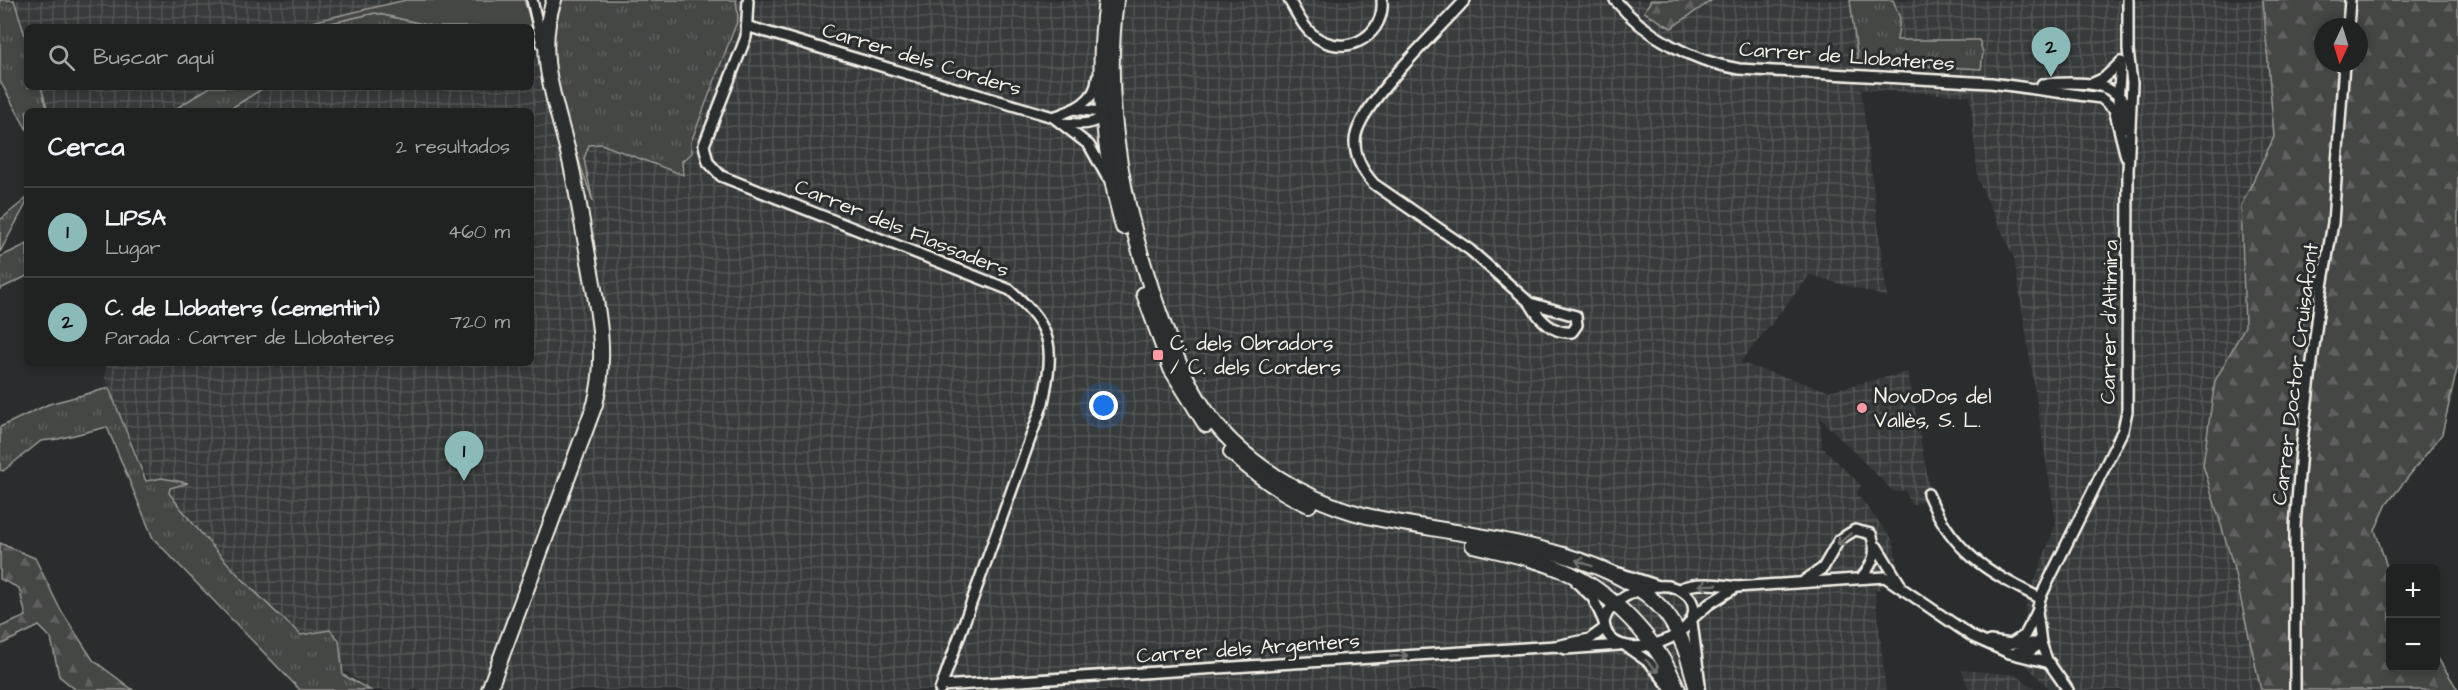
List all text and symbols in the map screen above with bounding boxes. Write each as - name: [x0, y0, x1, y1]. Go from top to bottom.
- street label: Carrer dels Corders: [819, 15, 1025, 104]
- north arrow: [2314, 18, 2368, 72]
- search box: [24, 24, 534, 90]
- pin: 2: [2032, 28, 2070, 77]
- street label: Carrer de Llobateres: [1738, 34, 1956, 79]
- icon: search: [45, 41, 78, 74]
- text: Buscar aquí: [93, 42, 214, 73]
- text: Cerca: [48, 129, 125, 165]
- text: 2 resultados: [396, 133, 510, 161]
- street label: Carrer dels Flassaders: [790, 172, 1013, 285]
- text: LIPSA: [105, 203, 166, 234]
- text: 1: [66, 218, 69, 246]
- text: 460 m: [448, 218, 510, 246]
- text: Lugar: [105, 234, 161, 262]
- street label: Carrer d'Altimira: [2094, 239, 2125, 404]
- street label: Carrer Doctor Cruisafont: [2265, 241, 2326, 507]
- text: C. de Llobaters (cementiri): [105, 293, 380, 324]
- text: 2: [62, 308, 73, 336]
- text: 720 m: [450, 308, 510, 336]
- text: Parada · Carrer de Llobateres: [105, 324, 394, 352]
- place label: C. dels Obradors / C. dels Corders: [1170, 329, 1341, 382]
- marker: C. dels Obradors / C. dels Corders: [1151, 348, 1165, 362]
- place label: NovoDos del Vallès, S. L.: [1874, 382, 1992, 435]
- your location: [1089, 391, 1118, 420]
- marker: NovoDos del Vallès, S. L.: [1855, 401, 1869, 415]
- pin: 1: [444, 432, 484, 481]
- one-way arrow: [1836, 532, 1852, 545]
- one-way arrow: [1575, 556, 1594, 567]
- map controls: [2386, 564, 2440, 672]
- button: +: [2386, 564, 2440, 618]
- one-way arrow: [1698, 579, 1718, 591]
- button: −: [2386, 618, 2440, 672]
- street label: Carrer dels Argenters: [1135, 626, 1361, 673]
- one-way arrow: [1388, 651, 1408, 662]
- one-way arrow: [1645, 658, 1660, 673]

